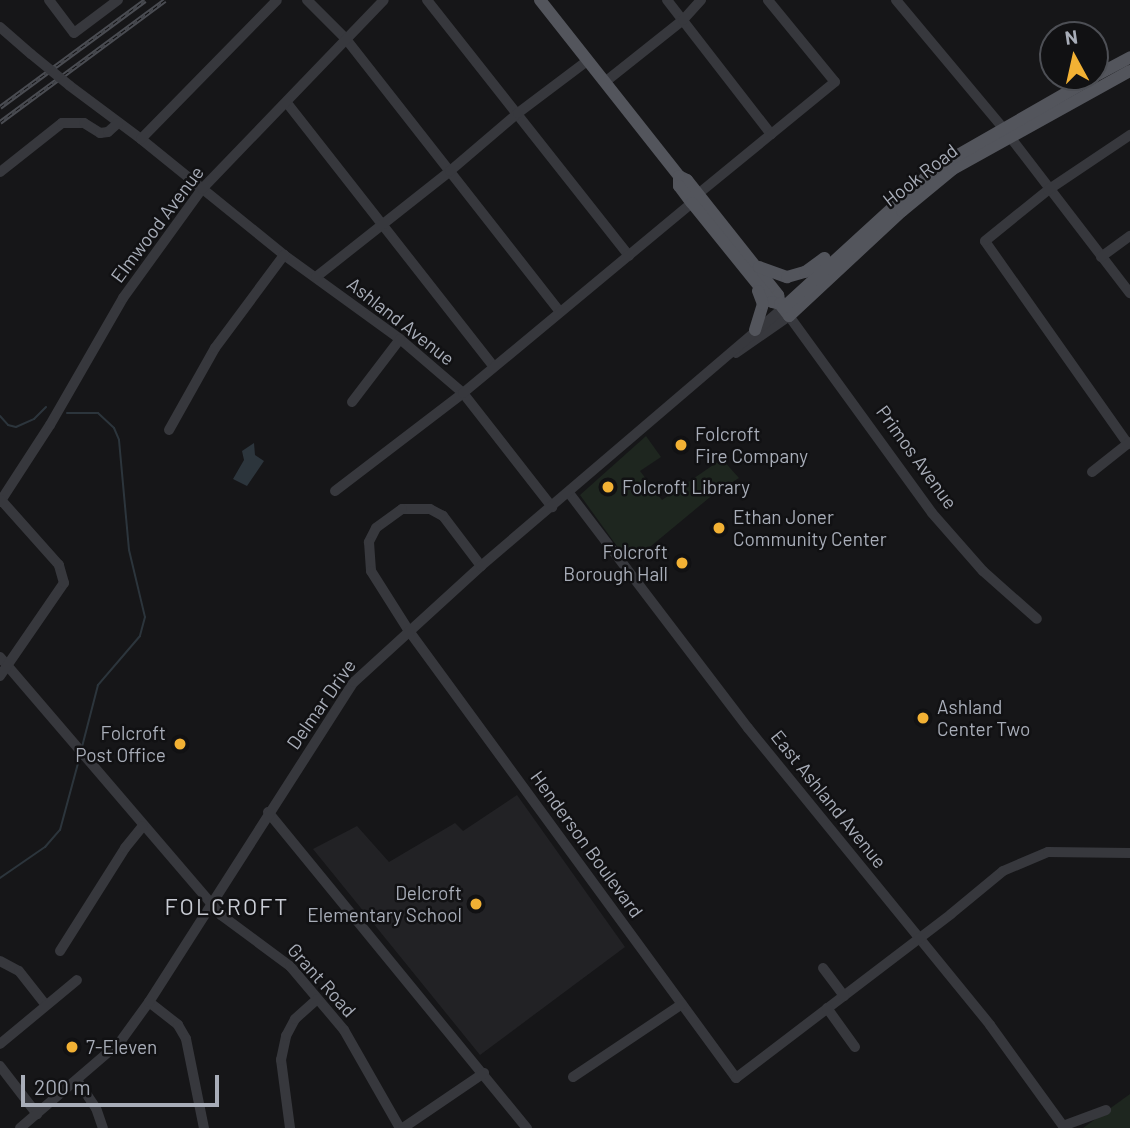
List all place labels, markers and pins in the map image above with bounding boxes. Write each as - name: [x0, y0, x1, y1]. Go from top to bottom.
- place label: Folcroft Fire Company: [695, 423, 808, 467]
- marker: Folcroft Fire Company: [673, 437, 689, 453]
- place label: Folcroft Library: [622, 476, 750, 498]
- marker: Folcroft Library: [600, 479, 616, 495]
- place label: Ethan Joner Community Center: [733, 506, 887, 550]
- marker: Ethan Joner Community Center: [711, 520, 727, 536]
- place label: Folcroft Borough Hall: [563, 541, 668, 585]
- marker: Folcroft Borough Hall: [674, 555, 690, 571]
- place label: Ashland Center Two: [937, 696, 1030, 740]
- marker: Ashland Center Two: [915, 710, 931, 726]
- place label: Folcroft Post Office: [75, 722, 166, 766]
- marker: Folcroft Post Office: [172, 736, 188, 752]
- place label: Delcroft Elementary School: [307, 882, 462, 926]
- marker: Delcroft Elementary School: [468, 896, 484, 912]
- place label: 7-Eleven: [86, 1036, 157, 1058]
- marker: 7-Eleven: [64, 1039, 80, 1055]

